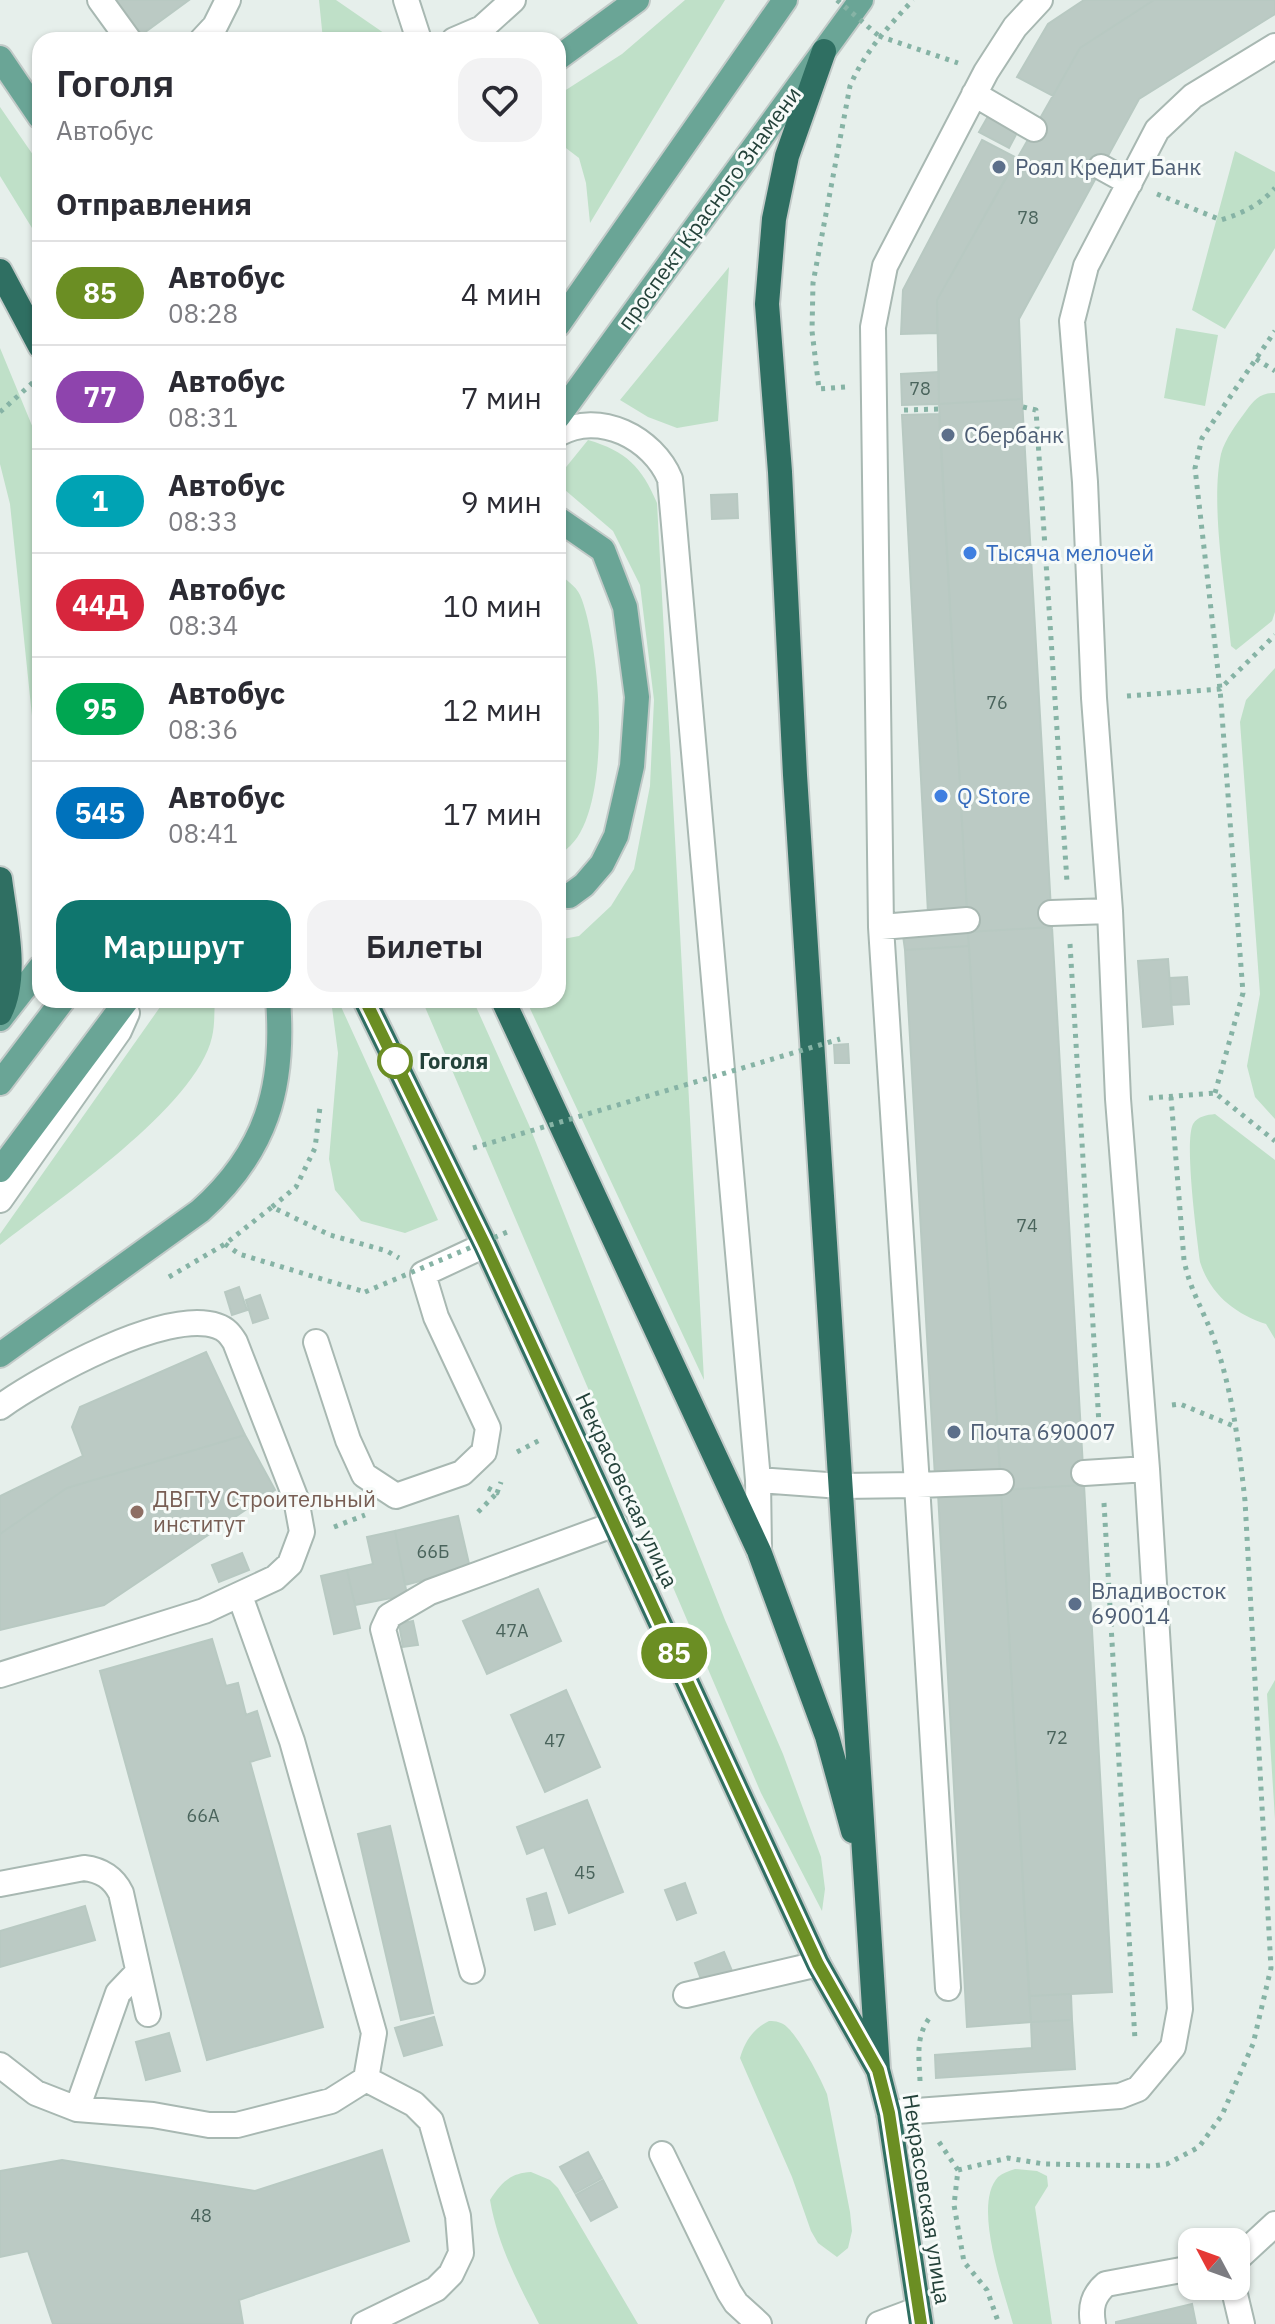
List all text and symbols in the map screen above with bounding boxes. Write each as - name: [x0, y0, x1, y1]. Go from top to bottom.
- text: Гоголя: [56, 58, 175, 107]
- button: heart: [458, 58, 542, 142]
- street label: проспект Красного Знамени: [610, 80, 807, 335]
- text: Автобус: [56, 113, 154, 147]
- place label: Роял Кредит Банк: [1015, 152, 1201, 181]
- marker: Роял Кредит Банк: [990, 158, 1008, 176]
- text: Отправления: [56, 184, 252, 223]
- house number: 78: [1017, 206, 1039, 229]
- text: Автобус: [168, 257, 285, 296]
- text: 85: [83, 274, 117, 311]
- text: 4 мин: [461, 274, 542, 313]
- text: 08:28: [168, 296, 238, 330]
- text: Автобус: [168, 361, 285, 400]
- house number: 78: [909, 377, 931, 400]
- text: 77: [83, 378, 117, 415]
- text: 7 мин: [461, 378, 542, 417]
- text: 08:31: [168, 400, 238, 434]
- place label: Сбербанк: [964, 420, 1064, 449]
- marker: Сбербанк: [939, 426, 957, 444]
- text: Автобус: [168, 465, 285, 504]
- text: 1: [92, 482, 108, 519]
- text: 9 мин: [461, 482, 542, 521]
- text: 08:33: [168, 504, 238, 538]
- place label: Тысяча мелочей: [986, 538, 1154, 567]
- marker: Тысяча мелочей: [961, 544, 979, 562]
- text: Автобус: [168, 569, 286, 608]
- text: 44Д: [72, 586, 128, 623]
- text: 10 мин: [443, 586, 542, 625]
- text: 08:34: [168, 608, 238, 642]
- text: Автобус: [168, 673, 285, 712]
- text: 95: [83, 690, 117, 727]
- text: 12 мин: [443, 690, 542, 729]
- house number: 76: [986, 691, 1008, 714]
- text: 08:36: [168, 712, 238, 746]
- text: Автобус: [168, 777, 285, 816]
- place label: Q Store: [957, 781, 1031, 810]
- marker: Q Store: [932, 787, 950, 805]
- text: 545: [75, 794, 125, 831]
- text: 17 мин: [443, 794, 542, 833]
- text: 08:41: [168, 816, 238, 850]
- button: Маршрут: [56, 900, 291, 992]
- button: Билеты: [307, 900, 542, 992]
- marker: Гоголя: [378, 1044, 412, 1078]
- place label: Гоголя: [419, 1046, 488, 1075]
- house number: 74: [1016, 1214, 1038, 1237]
- street label: Некрасовская улица: [569, 1387, 686, 1592]
- place label: Почта 690007: [970, 1417, 1116, 1446]
- marker: Почта 690007: [945, 1423, 963, 1441]
- place label: ДВГТУ Строительный институт: [153, 1484, 376, 1538]
- marker: ДВГТУ Строительный институт: [128, 1503, 146, 1521]
- house number: 66Б: [416, 1540, 450, 1563]
- place label: Владивосток 690014: [1091, 1576, 1226, 1630]
- marker: Владивосток 690014: [1066, 1595, 1084, 1613]
- house number: 47А: [495, 1619, 529, 1642]
- line badge: 85: [638, 1627, 710, 1679]
- text: 85: [657, 1634, 691, 1671]
- house number: 72: [1046, 1726, 1068, 1749]
- house number: 47: [544, 1729, 566, 1752]
- house number: 66А: [186, 1804, 220, 1827]
- house number: 45: [574, 1861, 596, 1884]
- street label: Некрасовская улица: [897, 2092, 958, 2306]
- house number: 48: [190, 2204, 212, 2227]
- north arrow: [1178, 2228, 1250, 2300]
- map controls: [1178, 2228, 1250, 2300]

